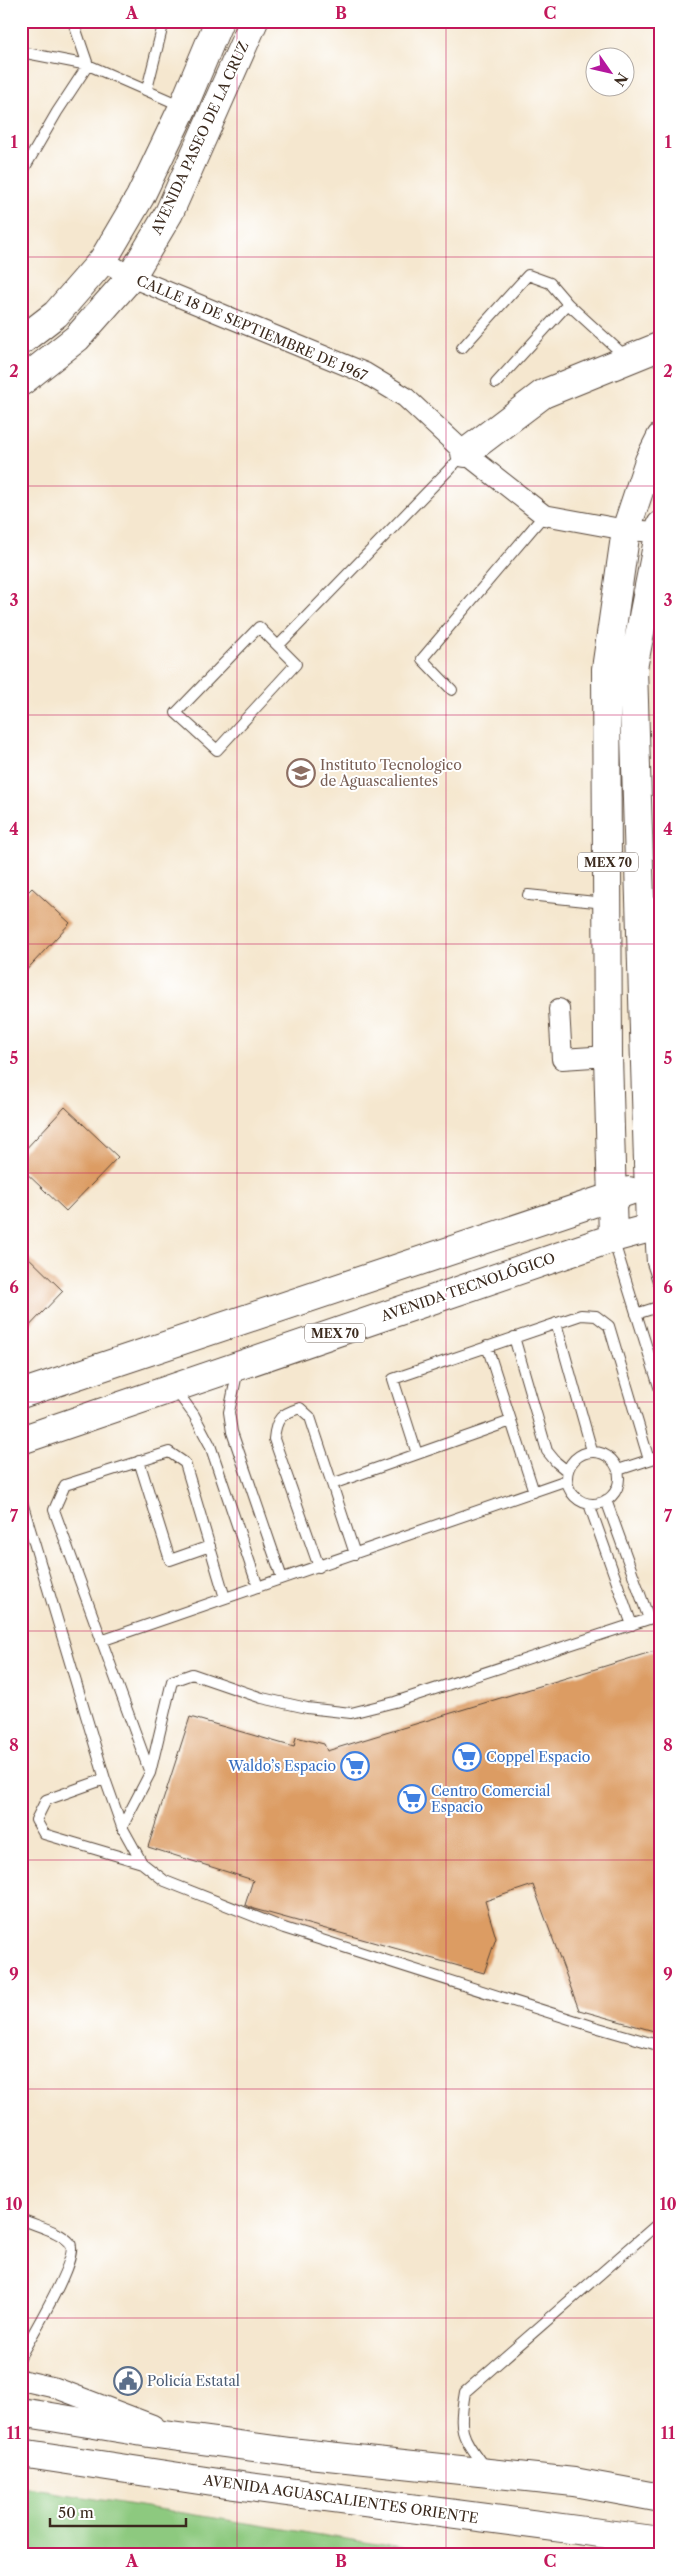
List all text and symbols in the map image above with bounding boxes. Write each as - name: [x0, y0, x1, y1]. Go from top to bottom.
- text: A: [125, 3, 139, 23]
- text: B: [335, 3, 347, 23]
- text: C: [544, 3, 556, 23]
- street label: AVENIDA PASEO DE LA CRUZ: [147, 39, 253, 238]
- north arrow: [584, 48, 634, 98]
- text: N: [610, 69, 632, 89]
- text: 1: [10, 132, 18, 152]
- text: 1: [664, 132, 672, 152]
- street label: CALLE 18 DE SEPTIEMBRE DE 1967: [134, 271, 370, 385]
- text: 2: [9, 361, 19, 381]
- text: 2: [663, 361, 673, 381]
- text: 3: [9, 590, 19, 610]
- text: 3: [663, 590, 673, 610]
- place label: Instituto Tecnologico de Aguascalientes: [320, 756, 462, 790]
- school or university icon: Instituto Tecnologico de Aguascalientes: [286, 758, 316, 788]
- text: 4: [9, 819, 19, 839]
- text: 4: [663, 819, 673, 839]
- road number: MEX 70: [578, 852, 638, 872]
- text: 5: [10, 1048, 19, 1068]
- text: 5: [664, 1048, 673, 1068]
- street label: AVENIDA TECNOLÓGICO: [377, 1248, 558, 1326]
- text: 6: [9, 1277, 19, 1297]
- text: 6: [663, 1277, 673, 1297]
- road number: MEX 70: [305, 1324, 365, 1342]
- text: 7: [10, 1506, 19, 1526]
- text: 7: [664, 1506, 673, 1526]
- text: 8: [9, 1735, 19, 1755]
- text: 8: [663, 1735, 673, 1755]
- supermarket icon: Coppel Espacio: [452, 1742, 482, 1772]
- place label: Coppel Espacio: [486, 1748, 590, 1766]
- supermarket icon: Waldo’s Espacio: [340, 1751, 370, 1781]
- place label: Waldo’s Espacio: [228, 1757, 336, 1775]
- place label: Centro Comercial Espacio: [431, 1782, 551, 1816]
- supermarket icon: Centro Comercial Espacio: [397, 1784, 427, 1814]
- text: 9: [9, 1964, 19, 1984]
- text: 9: [663, 1964, 673, 1984]
- text: 10: [5, 2194, 23, 2214]
- text: 10: [659, 2194, 677, 2214]
- public building icon: Policía Estatal: [113, 2366, 143, 2396]
- place label: Policía Estatal: [147, 2372, 240, 2390]
- text: 11: [7, 2423, 22, 2443]
- text: 11: [661, 2423, 676, 2443]
- street label: AVENIDA AGUASCALIENTES ORIENTE: [201, 2471, 480, 2527]
- scale bar: [50, 2495, 186, 2527]
- text: 50 m: [58, 2503, 94, 2522]
- text: A: [125, 2551, 139, 2571]
- text: B: [335, 2551, 347, 2571]
- text: C: [544, 2551, 556, 2571]

